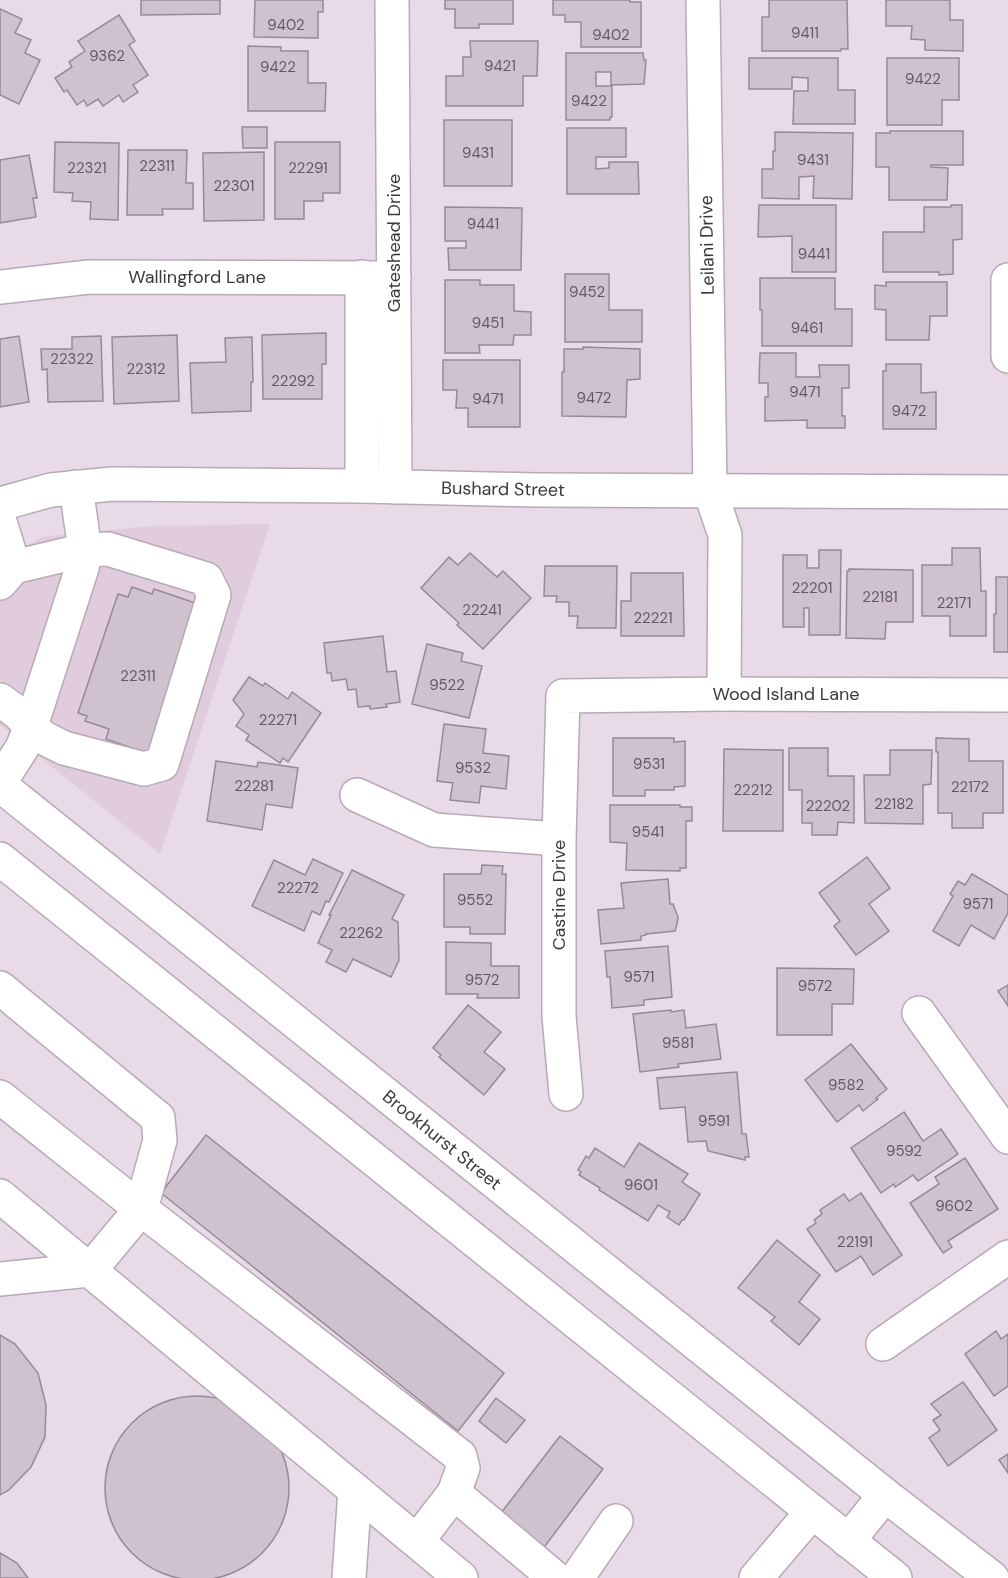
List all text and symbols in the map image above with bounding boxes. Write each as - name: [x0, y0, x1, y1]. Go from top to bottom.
- house number: 9402: [267, 15, 305, 35]
- house number: 9411: [791, 23, 819, 43]
- house number: 9402: [592, 25, 630, 45]
- house number: 9362: [89, 46, 125, 66]
- house number: 9421: [484, 56, 516, 76]
- house number: 9422: [260, 57, 296, 77]
- house number: 9422: [905, 69, 941, 89]
- house number: 9422: [571, 91, 607, 111]
- house number: 9431: [462, 143, 494, 163]
- house number: 9431: [797, 150, 829, 170]
- house number: 22311: [139, 156, 175, 176]
- house number: 22321: [67, 158, 107, 178]
- house number: 22291: [288, 158, 328, 178]
- street label: Gateshead Drive: [382, 174, 406, 312]
- house number: 22301: [213, 176, 255, 196]
- street label: Leilani Drive: [694, 195, 720, 295]
- house number: 9441: [467, 214, 499, 234]
- house number: 9441: [798, 244, 830, 264]
- street label: Wallingford Lane: [128, 265, 266, 289]
- house number: 9452: [569, 282, 605, 302]
- house number: 9451: [472, 313, 504, 333]
- house number: 9461: [791, 318, 823, 338]
- house number: 22322: [50, 349, 94, 369]
- house number: 22312: [126, 359, 166, 379]
- house number: 22292: [271, 371, 315, 391]
- house number: 9471: [789, 382, 821, 402]
- house number: 9472: [577, 388, 611, 408]
- house number: 9471: [472, 389, 504, 409]
- house number: 9472: [892, 401, 926, 421]
- street label: Bushard Street: [441, 476, 565, 502]
- house number: 22201: [792, 578, 832, 598]
- house number: 22181: [862, 587, 898, 607]
- house number: 22171: [937, 593, 971, 613]
- house number: 22241: [462, 600, 502, 620]
- house number: 22221: [633, 608, 673, 628]
- house number: 22311: [120, 666, 156, 686]
- house number: 9522: [429, 675, 465, 695]
- street label: Wood Island Lane: [712, 682, 860, 706]
- house number: 22271: [259, 710, 297, 730]
- house number: 9531: [633, 754, 665, 774]
- house number: 9532: [455, 758, 491, 778]
- house number: 22281: [234, 776, 274, 796]
- house number: 22172: [951, 777, 989, 797]
- house number: 22212: [733, 780, 773, 800]
- house number: 22182: [874, 794, 914, 814]
- house number: 22202: [806, 796, 850, 816]
- house number: 9541: [632, 822, 664, 842]
- street label: Castine Drive: [547, 840, 571, 950]
- house number: 22272: [277, 878, 319, 898]
- house number: 9552: [457, 890, 493, 910]
- house number: 9571: [962, 894, 994, 914]
- house number: 22262: [339, 923, 383, 943]
- house number: 9571: [623, 967, 655, 987]
- house number: 9572: [465, 970, 499, 990]
- house number: 9572: [798, 976, 832, 996]
- house number: 9581: [662, 1033, 694, 1053]
- house number: 9582: [828, 1075, 864, 1095]
- street label: Brookhurst Street: [378, 1085, 506, 1195]
- house number: 9591: [698, 1111, 730, 1131]
- house number: 9592: [886, 1141, 922, 1161]
- house number: 9601: [624, 1175, 658, 1195]
- house number: 9602: [935, 1196, 973, 1216]
- house number: 22191: [837, 1232, 873, 1252]

